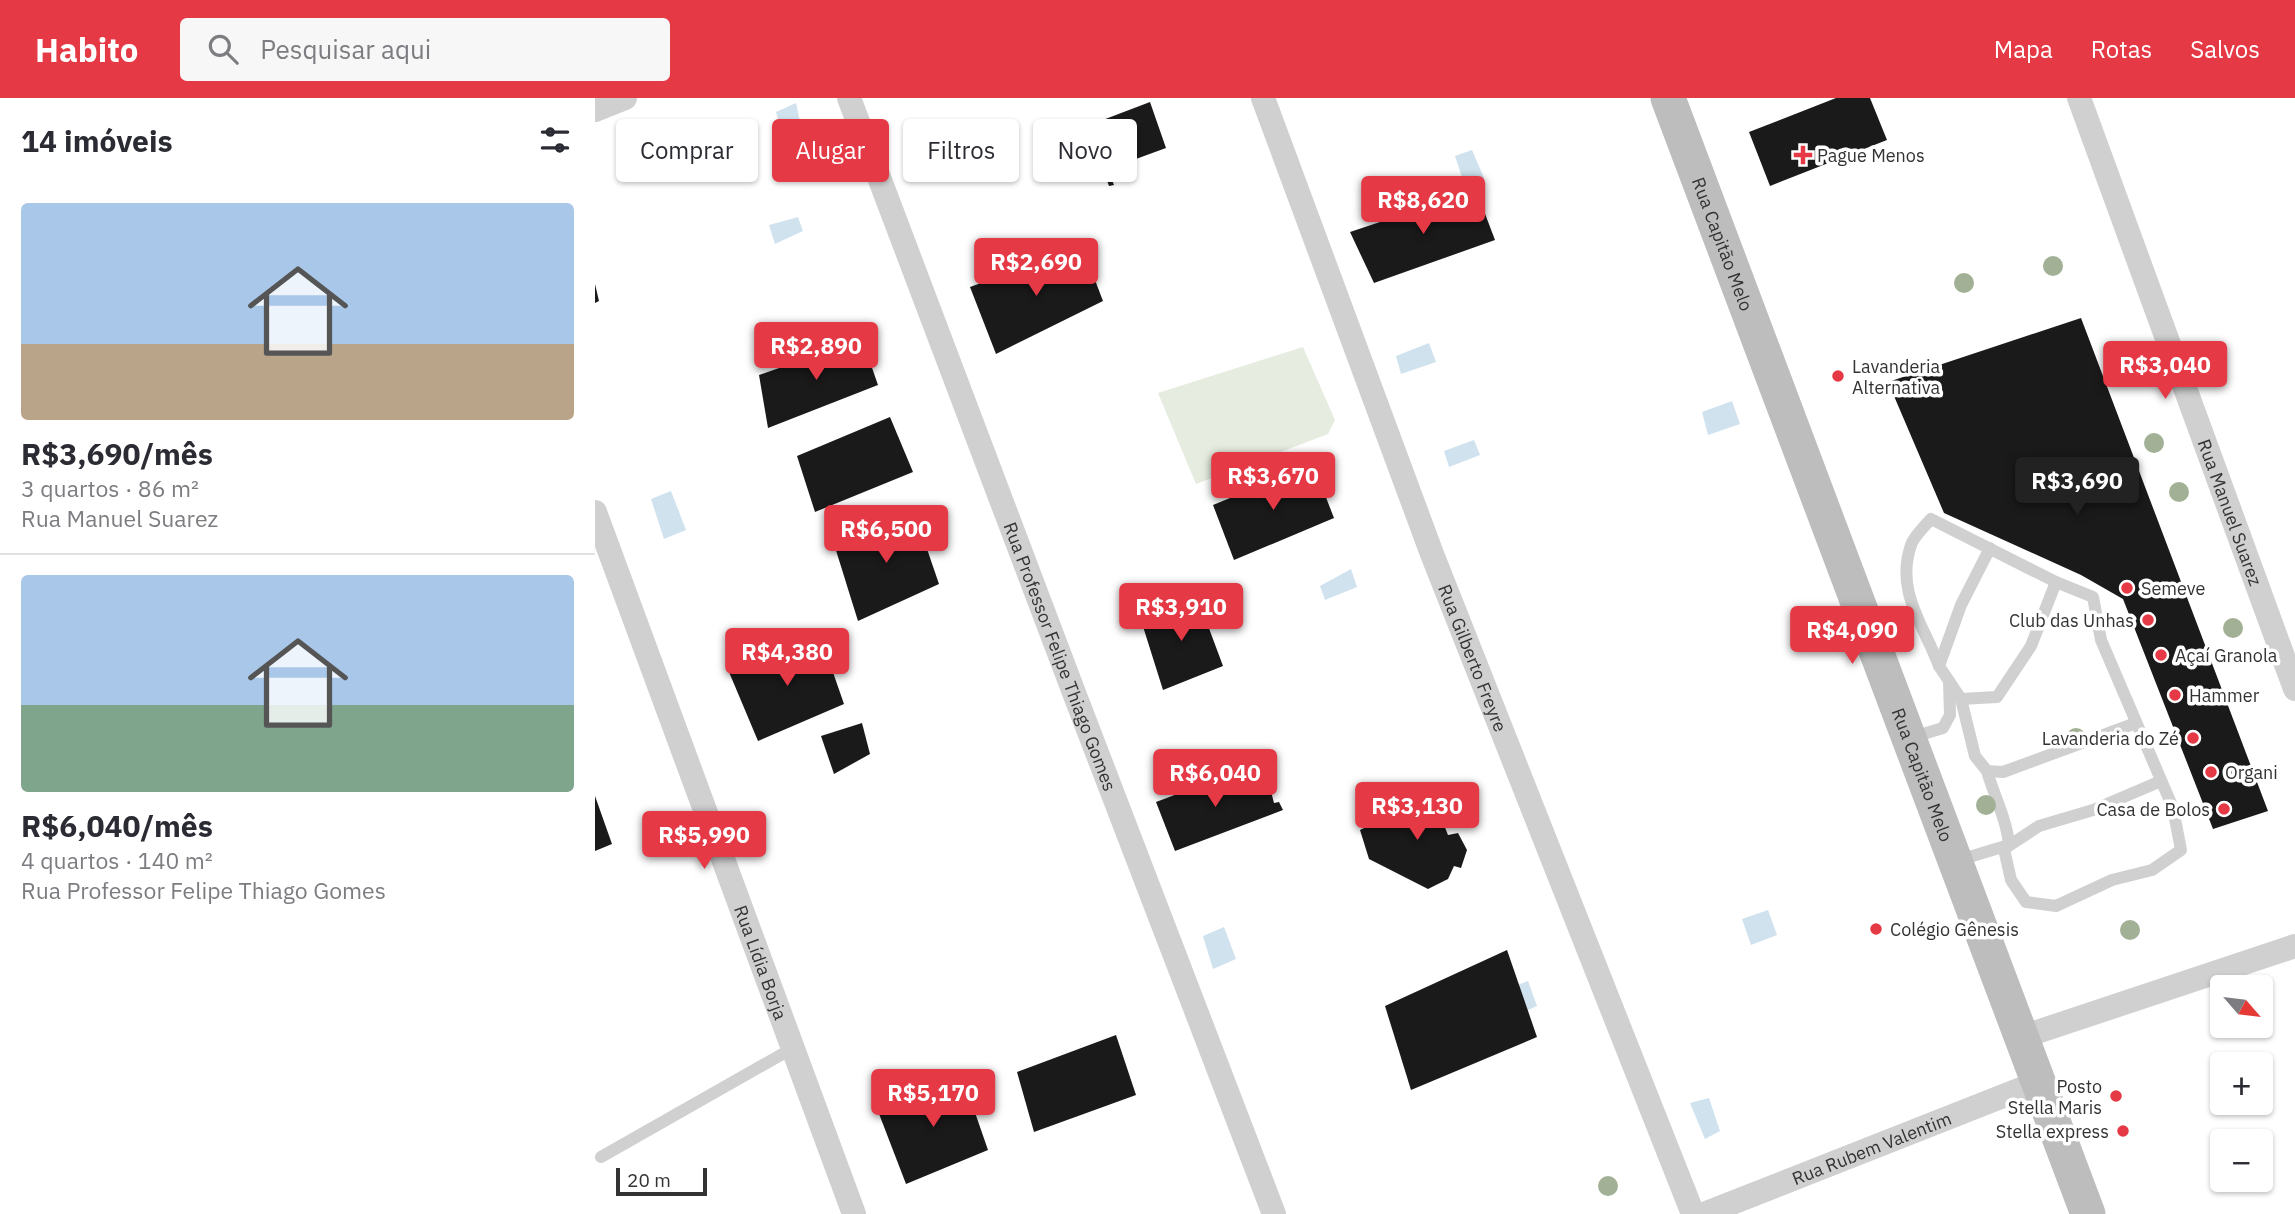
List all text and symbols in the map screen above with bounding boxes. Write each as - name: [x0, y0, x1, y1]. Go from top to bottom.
- search box: [180, 18, 670, 81]
- text: Habito: [35, 28, 138, 71]
- icon: search: [204, 30, 242, 68]
- text: Pesquisar aqui: [260, 32, 431, 66]
- text: Mapa: [1994, 33, 2053, 65]
- text: Rotas: [2091, 33, 2152, 65]
- text: Salvos: [2190, 33, 2260, 65]
- chip: Comprar: [616, 119, 758, 182]
- chip: Alugar: [772, 119, 889, 182]
- chip: Filtros: [903, 119, 1019, 182]
- chip: Novo: [1033, 119, 1137, 182]
- text: 14 imóveis: [21, 121, 173, 160]
- icon: filters: [536, 121, 574, 159]
- place label: Pague Menos: [1817, 144, 1925, 167]
- marker: Pague Menos: [1795, 147, 1811, 163]
- street label: Rua Capitão Melo: [1687, 174, 1759, 314]
- pin: R$8,620: [1358, 176, 1488, 236]
- text: R$8,620: [1377, 184, 1469, 214]
- pin: R$2,690: [971, 238, 1101, 298]
- text: R$2,690: [990, 246, 1082, 276]
- icon: home: [235, 248, 361, 374]
- pin: R$2,890: [751, 322, 881, 382]
- text: R$2,890: [770, 330, 862, 360]
- pin: R$3,040: [2100, 342, 2230, 401]
- text: R$3,040: [2119, 349, 2211, 379]
- place label: Lavanderia Alternativa: [1852, 355, 1940, 399]
- marker: Lavanderia Alternativa: [1830, 368, 1846, 384]
- text: R$3,690/mês: [21, 434, 213, 473]
- street label: Rua Manuel Suarez: [2193, 436, 2268, 589]
- pin: R$3,670: [1208, 452, 1338, 512]
- pin: R$3,690: [2012, 458, 2142, 517]
- text: R$3,670: [1227, 460, 1319, 490]
- text: R$3,690: [2031, 465, 2123, 495]
- text: 3 quartos · 86 m²: [21, 473, 199, 503]
- text: Rua Manuel Suarez: [21, 503, 218, 533]
- pin: R$6,500: [821, 505, 951, 565]
- text: R$6,500: [840, 513, 932, 543]
- street label: Rua Professor Felipe Thiago Gomes: [999, 519, 1122, 794]
- place label: Semeve: [2141, 577, 2206, 600]
- marker: Semeve: [2119, 580, 2135, 596]
- street label: Rua Gilberto Freyre: [1434, 581, 1513, 735]
- pin: R$3,910: [1116, 584, 1246, 643]
- text: R$3,910: [1135, 591, 1227, 621]
- pin: R$4,090: [1787, 606, 1917, 666]
- place label: Club das Unhas: [2009, 609, 2134, 632]
- marker: Club das Unhas: [2140, 612, 2156, 628]
- text: R$4,090: [1806, 614, 1898, 644]
- icon: home: [235, 620, 361, 746]
- pin: R$4,380: [722, 628, 852, 688]
- text: R$4,380: [741, 636, 833, 666]
- place label: Açaí Granola: [2175, 644, 2278, 667]
- marker: Açaí Granola: [2153, 647, 2169, 663]
- place label: Hammer: [2189, 684, 2260, 707]
- marker: Hammer: [2167, 687, 2183, 703]
- street label: Rua Capitão Melo: [1887, 705, 1958, 845]
- place label: Lavanderia do Zé: [2042, 727, 2179, 750]
- marker: Lavanderia do Zé: [2185, 730, 2201, 746]
- pin: R$6,040: [1150, 750, 1280, 809]
- text: R$6,040: [1169, 757, 1261, 787]
- place label: Organi: [2225, 761, 2278, 784]
- marker: Organi: [2203, 764, 2219, 780]
- pin: R$3,130: [1352, 782, 1482, 842]
- text: R$3,130: [1371, 790, 1463, 820]
- place label: Casa de Bolos: [2096, 798, 2210, 821]
- marker: Casa de Bolos: [2216, 801, 2232, 817]
- text: R$6,040/mês: [21, 806, 213, 845]
- pin: R$5,990: [639, 812, 769, 871]
- text: R$5,990: [658, 819, 750, 849]
- text: 4 quartos · 140 m²: [21, 845, 213, 875]
- text: Rua Professor Felipe Thiago Gomes: [21, 875, 386, 905]
- street label: Rua Lídia Borja: [729, 902, 793, 1023]
- place label: Colégio Gênesis: [1890, 918, 2019, 941]
- marker: Colégio Gênesis: [1868, 921, 1884, 937]
- north arrow: [2210, 975, 2273, 1038]
- map controls: [2210, 975, 2273, 1192]
- button: +: [2210, 1052, 2273, 1115]
- pin: R$5,170: [868, 1070, 998, 1129]
- place label: Posto Stella Maris: [2008, 1075, 2102, 1119]
- text: R$5,170: [887, 1077, 979, 1107]
- marker: Posto Stella Maris: [2108, 1088, 2124, 1104]
- street label: Rua Rubem Valentim: [1788, 1106, 1954, 1190]
- place label: Stella express: [1996, 1120, 2109, 1143]
- marker: Stella express: [2115, 1123, 2131, 1139]
- button: −: [2210, 1129, 2273, 1192]
- scale bar: [616, 1165, 707, 1197]
- text: 20 m: [627, 1168, 671, 1192]

